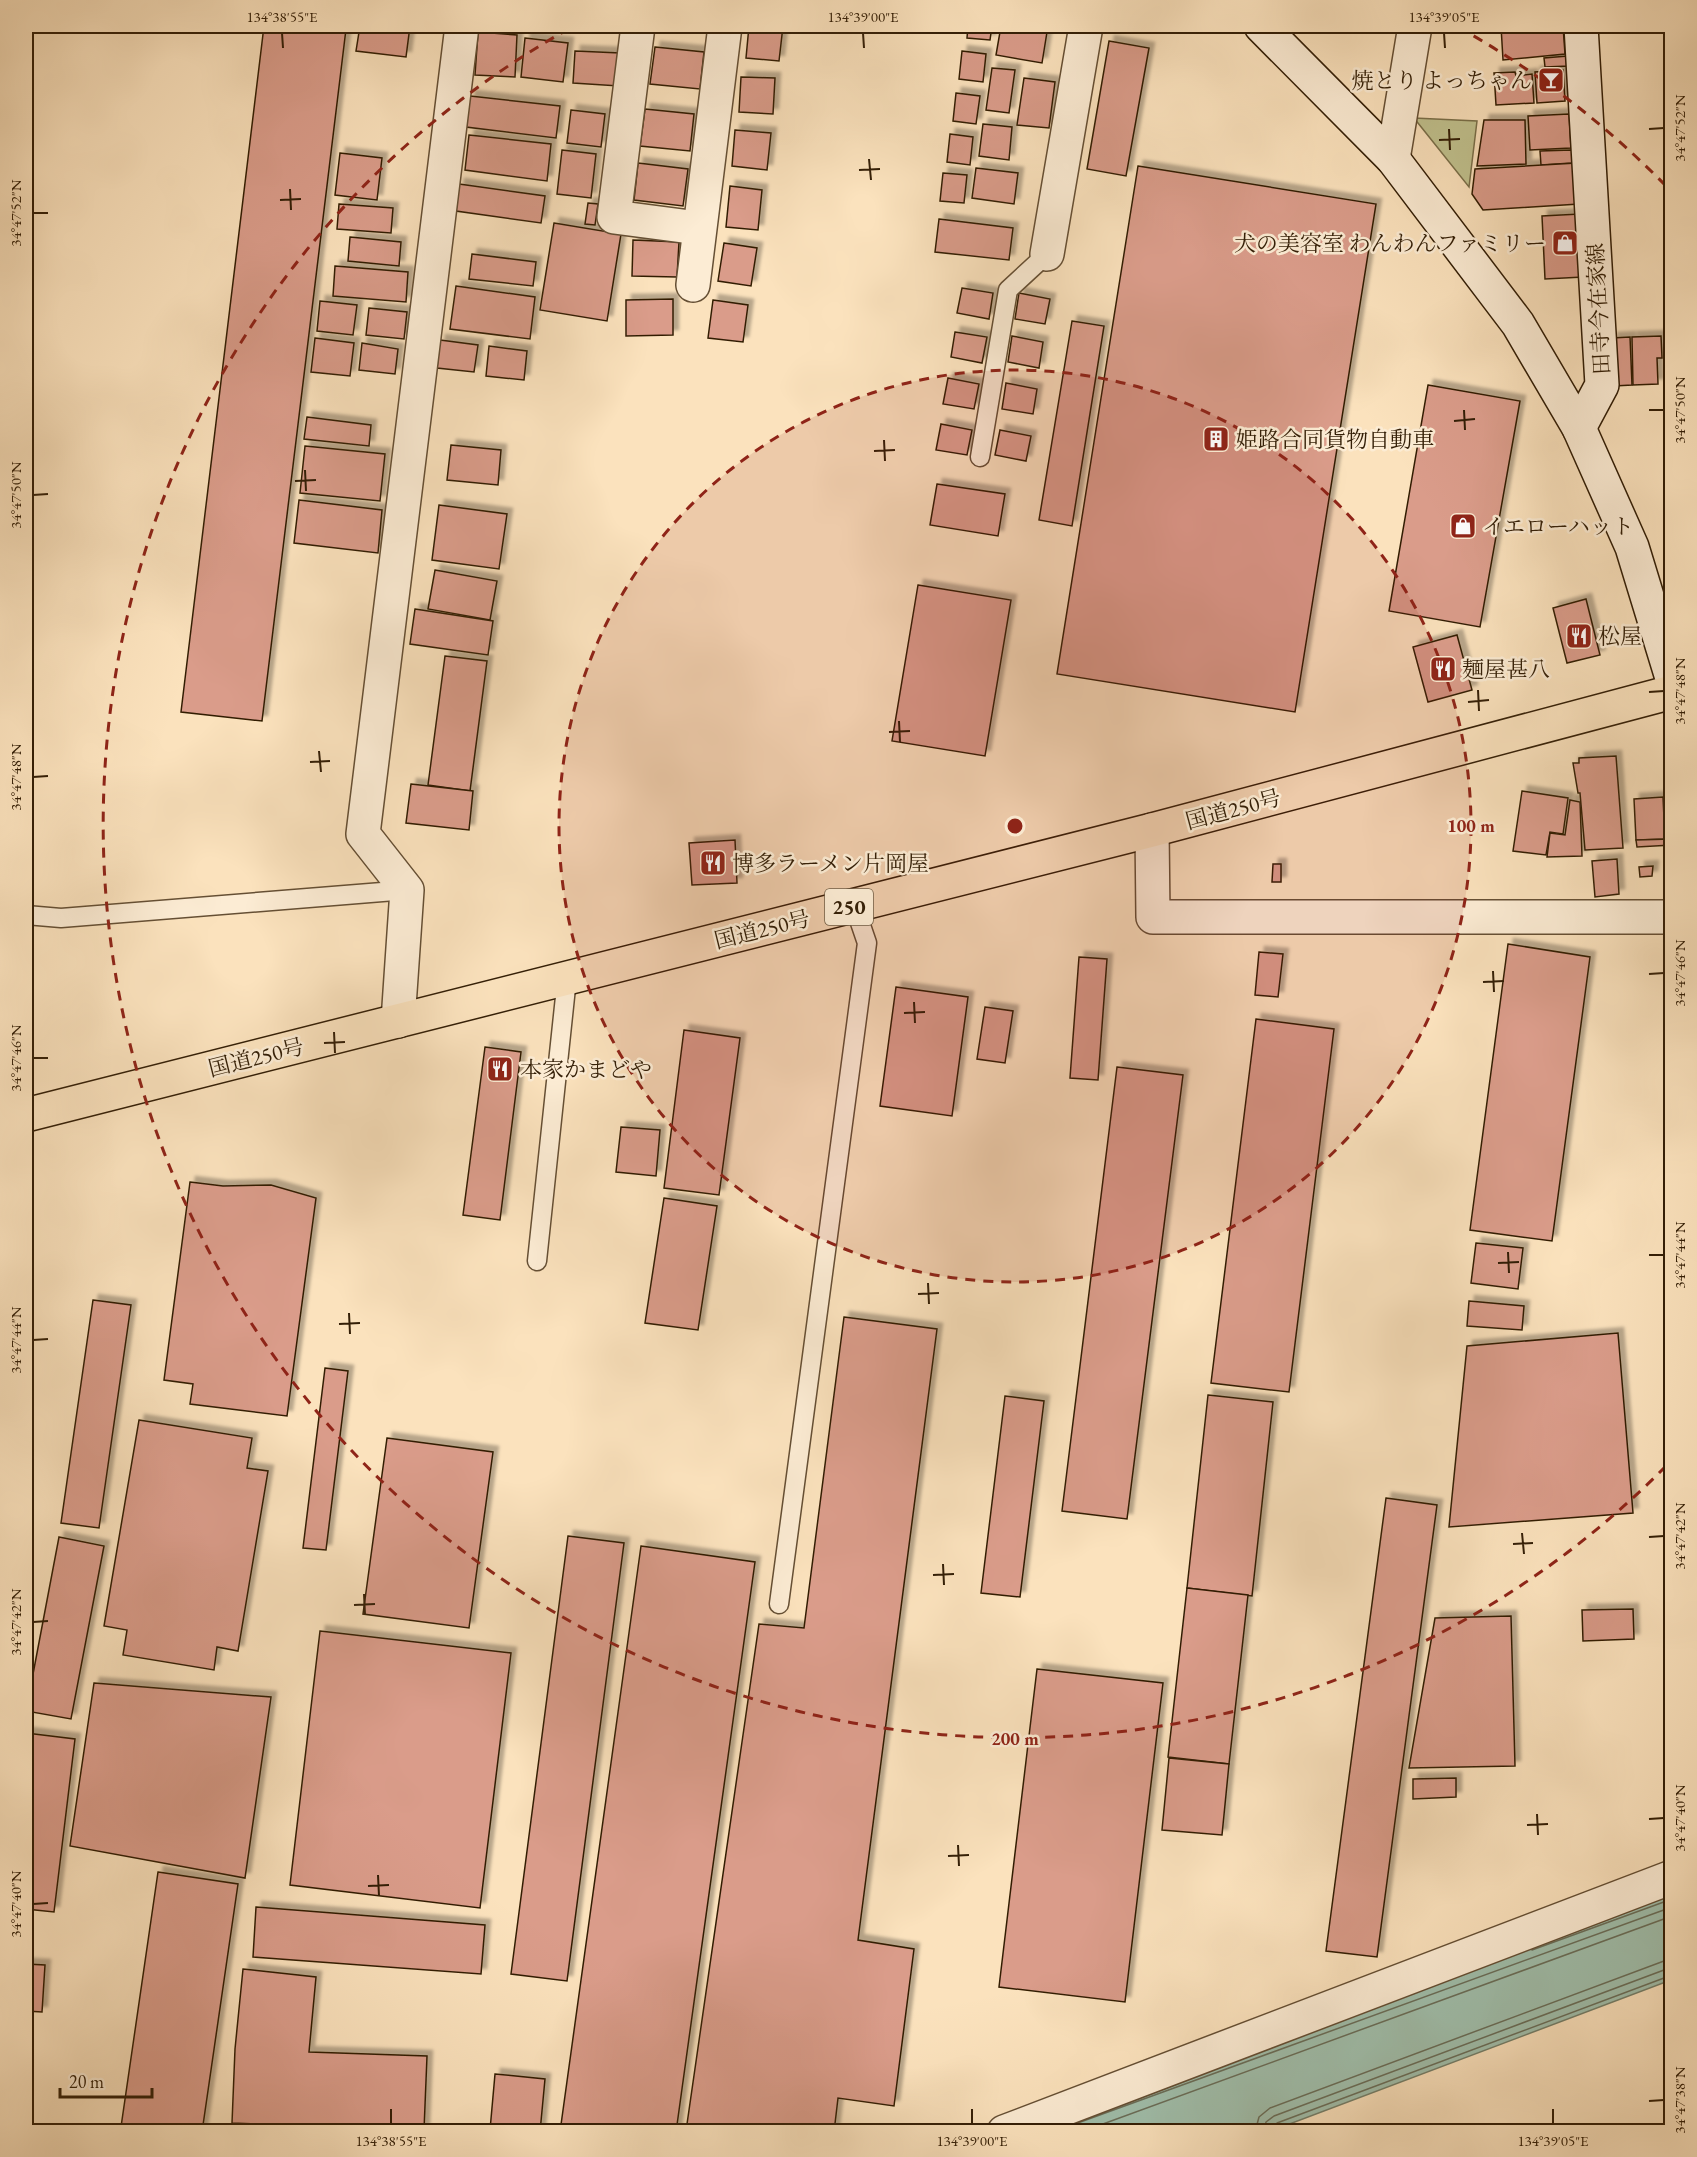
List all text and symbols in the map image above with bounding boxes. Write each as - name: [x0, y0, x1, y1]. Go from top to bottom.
- text: 134°38'55"E: [246, 7, 318, 26]
- text: 134°39'00"E: [827, 7, 899, 26]
- text: 134°39'05"E: [1408, 7, 1480, 26]
- bar icon: 焼とり よっちゃん: [1536, 65, 1566, 95]
- place label: 焼とり よっちゃん: [1352, 66, 1532, 95]
- text: 34°47'52"N: [1670, 94, 1689, 162]
- text: 34°47'52"N: [6, 179, 25, 247]
- shop icon: 犬の美容室 わんわんファミリー: [1550, 228, 1580, 258]
- place label: 犬の美容室 わんわんファミリー: [1234, 229, 1546, 258]
- street label: 田寺今在家線: [1581, 242, 1616, 376]
- text: 34°47'50"N: [1670, 376, 1689, 444]
- building icon: 姫路合同貨物自動車: [1201, 424, 1231, 454]
- place label: 姫路合同貨物自動車: [1236, 425, 1434, 454]
- text: 34°47'50"N: [6, 461, 25, 529]
- shop icon: イエローハット: [1448, 511, 1478, 541]
- place label: イエローハット: [1482, 512, 1634, 541]
- restaurant icon: 松屋: [1564, 621, 1594, 651]
- place label: 松屋: [1598, 622, 1642, 651]
- restaurant icon: 麺屋甚八: [1428, 654, 1458, 684]
- place label: 麺屋甚八: [1462, 655, 1550, 684]
- text: 34°47'48"N: [1670, 657, 1689, 725]
- text: 34°47'48"N: [6, 743, 25, 811]
- street label: 国道250号: [1182, 783, 1284, 836]
- text: 100 m: [1447, 814, 1495, 837]
- centre of rings: [1005, 816, 1025, 836]
- restaurant icon: 博多ラーメン片岡屋: [698, 848, 728, 878]
- place label: 博多ラーメン片岡屋: [732, 849, 929, 878]
- road number: 250: [825, 889, 873, 925]
- street label: 国道250号: [711, 904, 813, 955]
- text: 34°47'46"N: [1670, 939, 1689, 1007]
- text: 34°47'46"N: [6, 1024, 25, 1092]
- street label: 国道250号: [205, 1032, 307, 1083]
- restaurant icon: 本家かまどや: [485, 1054, 515, 1084]
- place label: 本家かまどや: [520, 1055, 652, 1084]
- text: 34°47'44"N: [1670, 1221, 1689, 1289]
- text: 34°47'44"N: [6, 1306, 25, 1374]
- text: 34°47'42"N: [1670, 1502, 1689, 1570]
- text: 34°47'42"N: [6, 1588, 25, 1656]
- text: 200 m: [991, 1727, 1039, 1750]
- text: 34°47'40"N: [1670, 1784, 1689, 1852]
- text: 34°47'40"N: [6, 1870, 25, 1938]
- scale bar: [60, 2061, 152, 2099]
- text: 34°47'38"N: [1670, 2066, 1689, 2134]
- text: 20 m: [69, 2070, 104, 2093]
- text: 134°38'55"E: [355, 2131, 427, 2150]
- text: 134°39'00"E: [936, 2131, 1008, 2150]
- text: 134°39'05"E: [1517, 2131, 1589, 2150]

